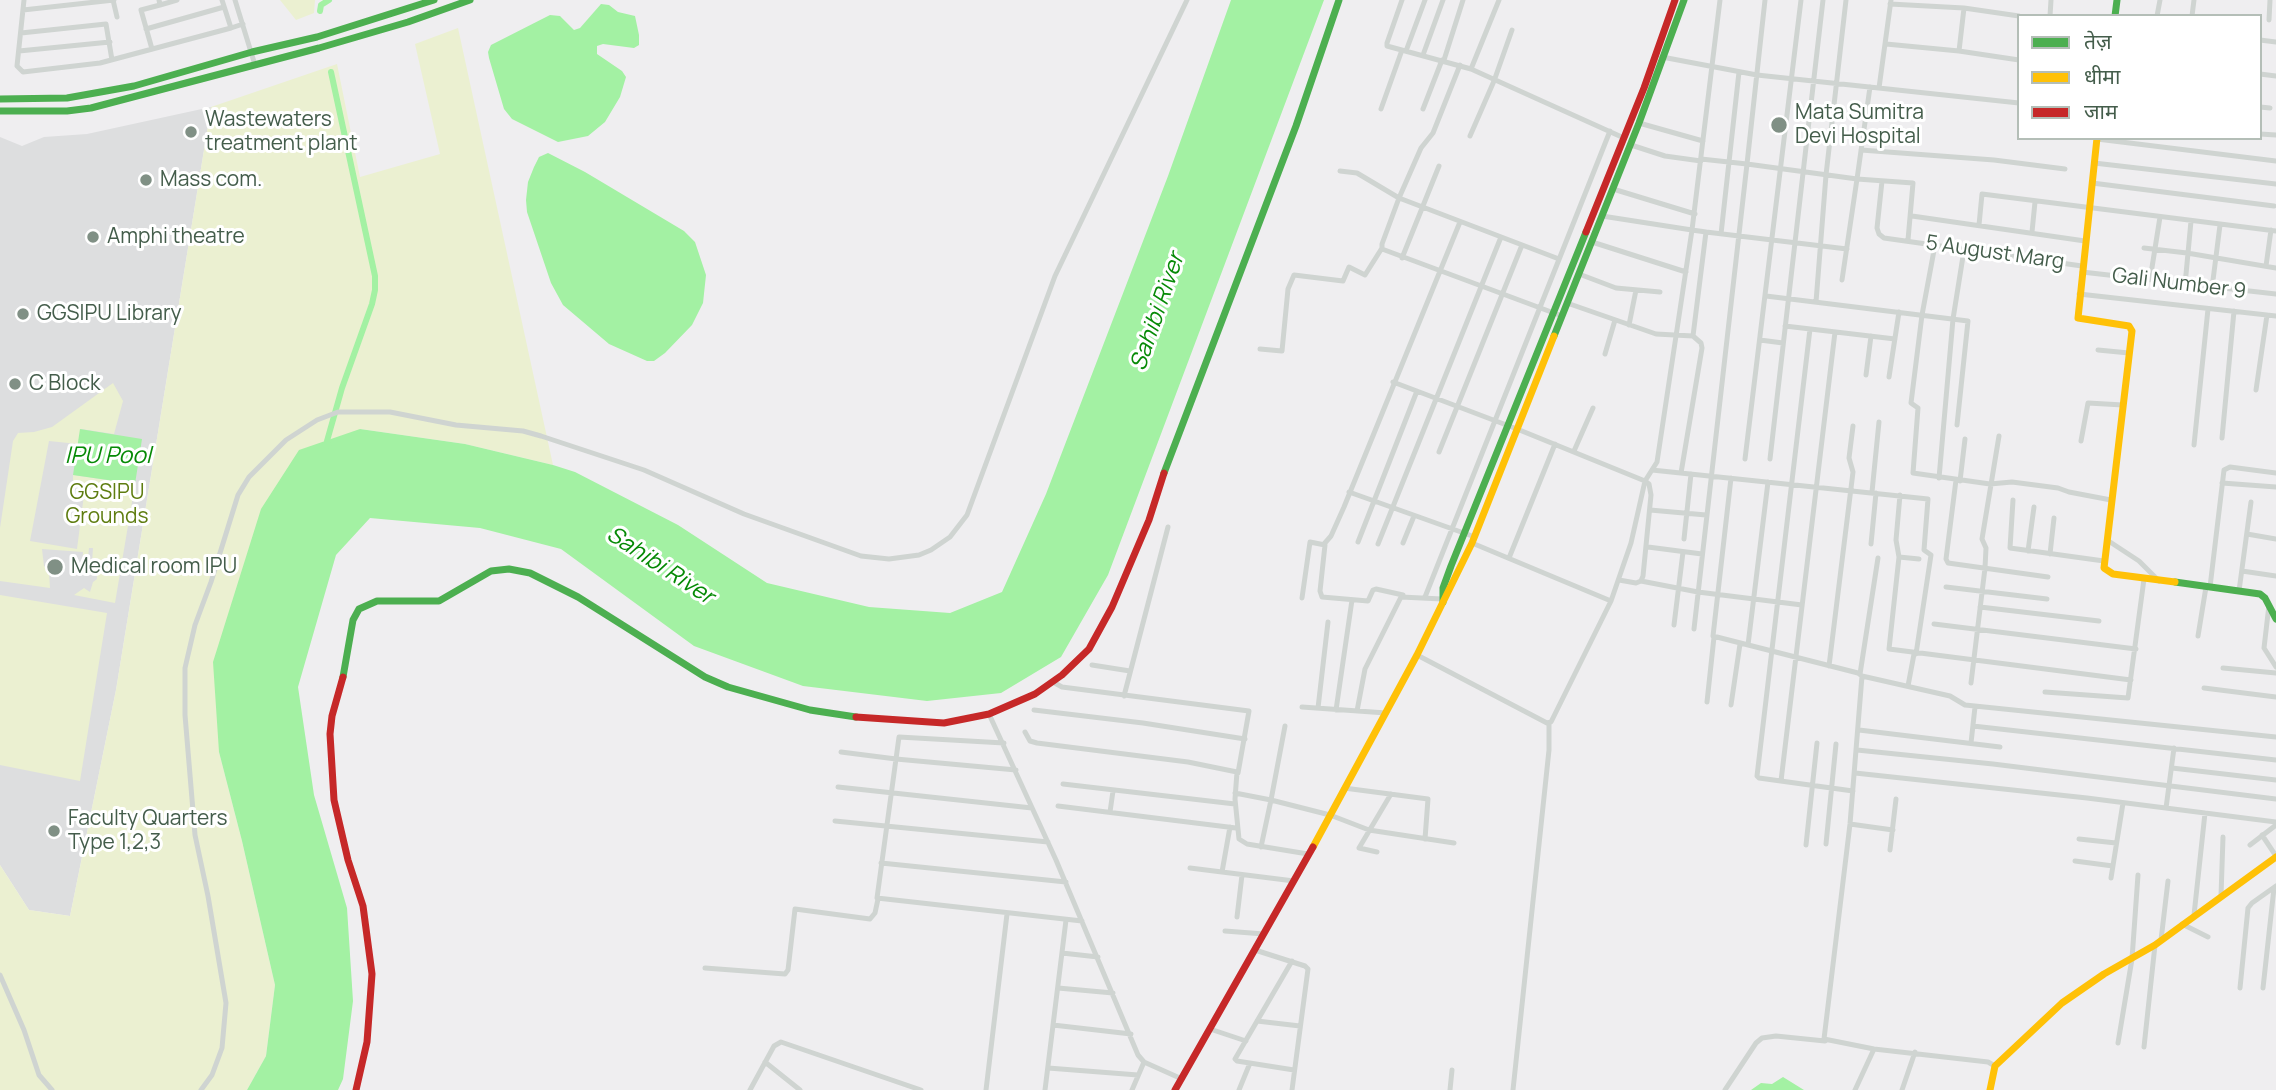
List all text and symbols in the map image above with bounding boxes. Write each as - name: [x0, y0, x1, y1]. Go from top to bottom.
- legend: [2017, 14, 2262, 140]
- text: तेज़: [2084, 27, 2112, 55]
- text: धीमा: [2084, 62, 2120, 90]
- text: जाम: [2084, 97, 2118, 125]
- place label: Mata Sumitra Devi Hospital: [1795, 100, 1924, 150]
- place label: Wastewaters treatment plant: [205, 107, 358, 157]
- marker: Mata Sumitra Devi Hospital: [1769, 115, 1789, 135]
- marker: Wastewaters treatment plant: [183, 124, 199, 140]
- place label: Mass com.: [160, 167, 262, 193]
- marker: Mass com.: [138, 172, 154, 188]
- place label: Amphi theatre: [107, 224, 245, 250]
- marker: Amphi theatre: [85, 229, 101, 245]
- street label: 5 August Marg: [1924, 231, 2066, 275]
- water label: Sahibi River: [1125, 250, 1191, 374]
- street label: Gali Number 9: [2111, 263, 2247, 305]
- place label: GGSIPU Library: [37, 301, 181, 327]
- marker: GGSIPU Library: [15, 306, 31, 322]
- place label: C Block: [29, 371, 100, 397]
- marker: C Block: [7, 376, 23, 392]
- water label: IPU Pool: [65, 443, 151, 471]
- park label: GGSIPU Grounds: [66, 480, 148, 530]
- water label: Sahibi River: [601, 521, 719, 611]
- place label: Medical room IPU: [71, 554, 237, 580]
- marker: Medical room IPU: [45, 557, 65, 577]
- place label: Faculty Quarters Type 1,2,3: [68, 806, 228, 856]
- marker: Faculty Quarters Type 1,2,3: [46, 823, 62, 839]

